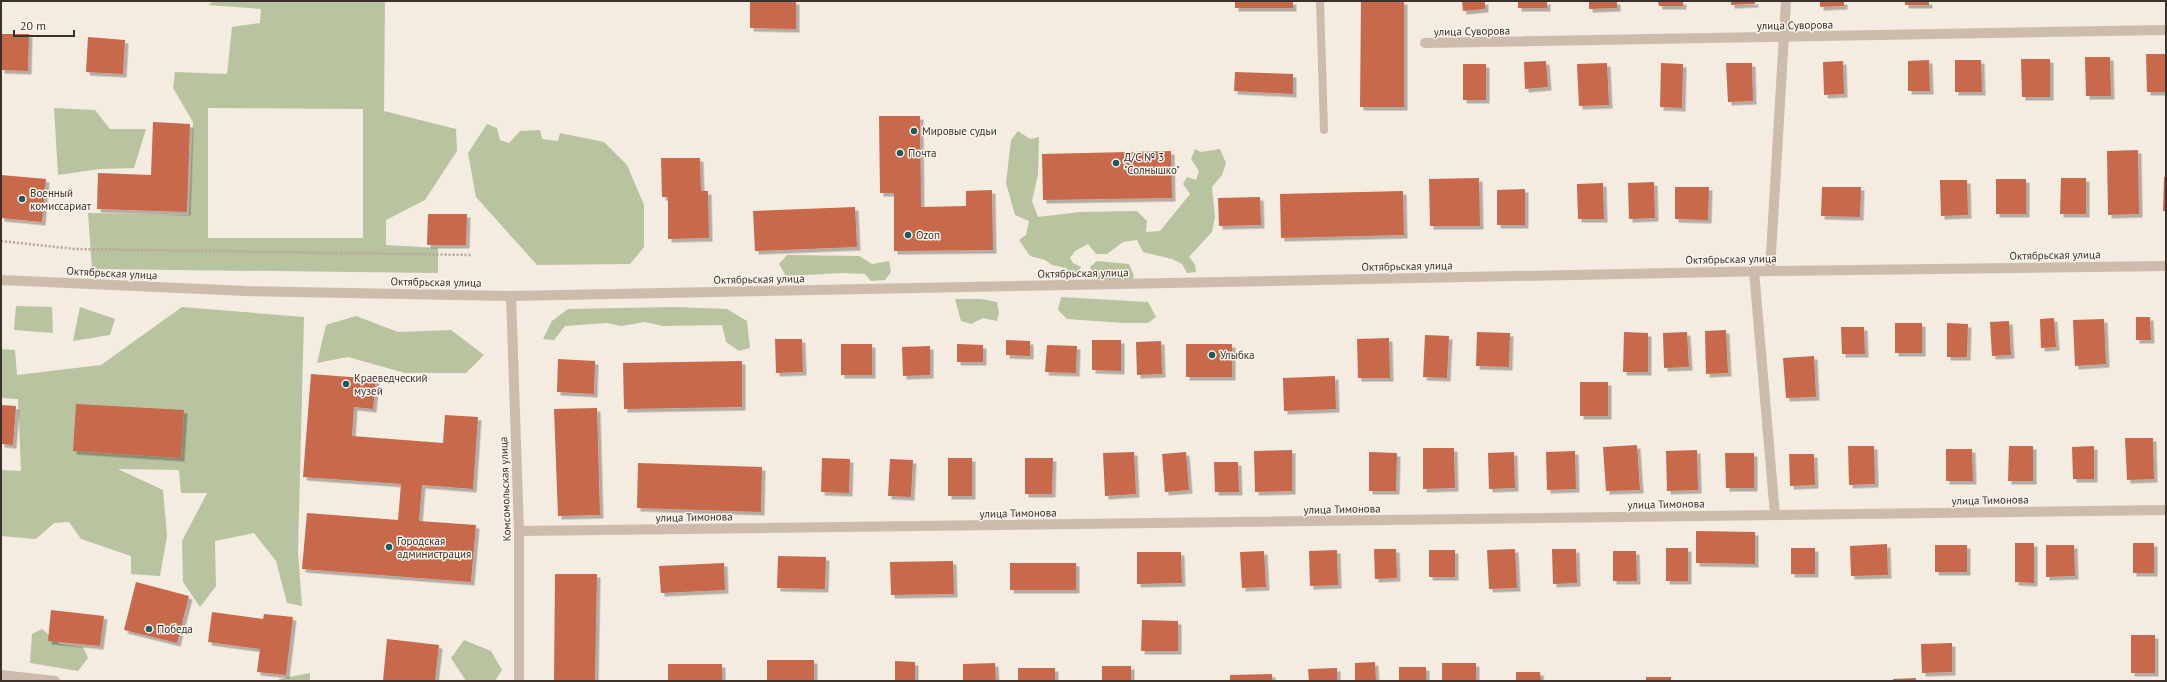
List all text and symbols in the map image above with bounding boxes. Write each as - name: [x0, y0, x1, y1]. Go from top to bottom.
- scale bar: [14, 12, 74, 38]
- street label: улица Суворова: [1757, 17, 1833, 33]
- text: 20 m: [20, 18, 46, 33]
- street label: улица Суворова: [1434, 23, 1510, 39]
- place label: Мировые судьи: [922, 124, 997, 138]
- marker: Мировые судьи: [909, 126, 919, 136]
- place label: Почта: [908, 146, 936, 160]
- marker: Почта: [895, 148, 905, 158]
- place label: Д/С № 3 "Солнышко": [1124, 150, 1180, 177]
- marker: Д/С № 3 "Солнышко": [1111, 158, 1121, 168]
- place label: Военный комиссариат: [30, 186, 92, 213]
- marker: Военный комиссариат: [17, 194, 27, 204]
- place label: Ozon: [916, 228, 940, 242]
- marker: Ozon: [903, 230, 913, 240]
- street label: Октябрьская улица: [2009, 247, 2101, 263]
- street label: Октябрьская улица: [1685, 251, 1777, 267]
- street label: Октябрьская улица: [1361, 258, 1453, 274]
- street label: Октябрьская улица: [66, 264, 158, 282]
- street label: Октябрьская улица: [1037, 265, 1129, 281]
- street label: Октябрьская улица: [713, 271, 805, 287]
- street label: Октябрьская улица: [390, 274, 482, 290]
- place label: Улыбка: [1220, 348, 1255, 362]
- marker: Улыбка: [1207, 350, 1217, 360]
- place label: Краеведческий музей: [354, 371, 428, 398]
- marker: Краеведческий музей: [341, 379, 351, 389]
- street label: Комсомольская улица: [496, 436, 514, 542]
- street label: улица Тимонова: [1951, 492, 2029, 508]
- street label: улица Тимонова: [1627, 496, 1705, 512]
- street label: улица Тимонова: [1303, 501, 1381, 517]
- street label: улица Тимонова: [979, 505, 1057, 521]
- street label: улица Тимонова: [655, 509, 733, 525]
- place label: Городская администрация: [397, 534, 471, 561]
- marker: Городская администрация: [384, 542, 394, 552]
- place label: Победа: [157, 622, 193, 636]
- marker: Победа: [144, 624, 154, 634]

